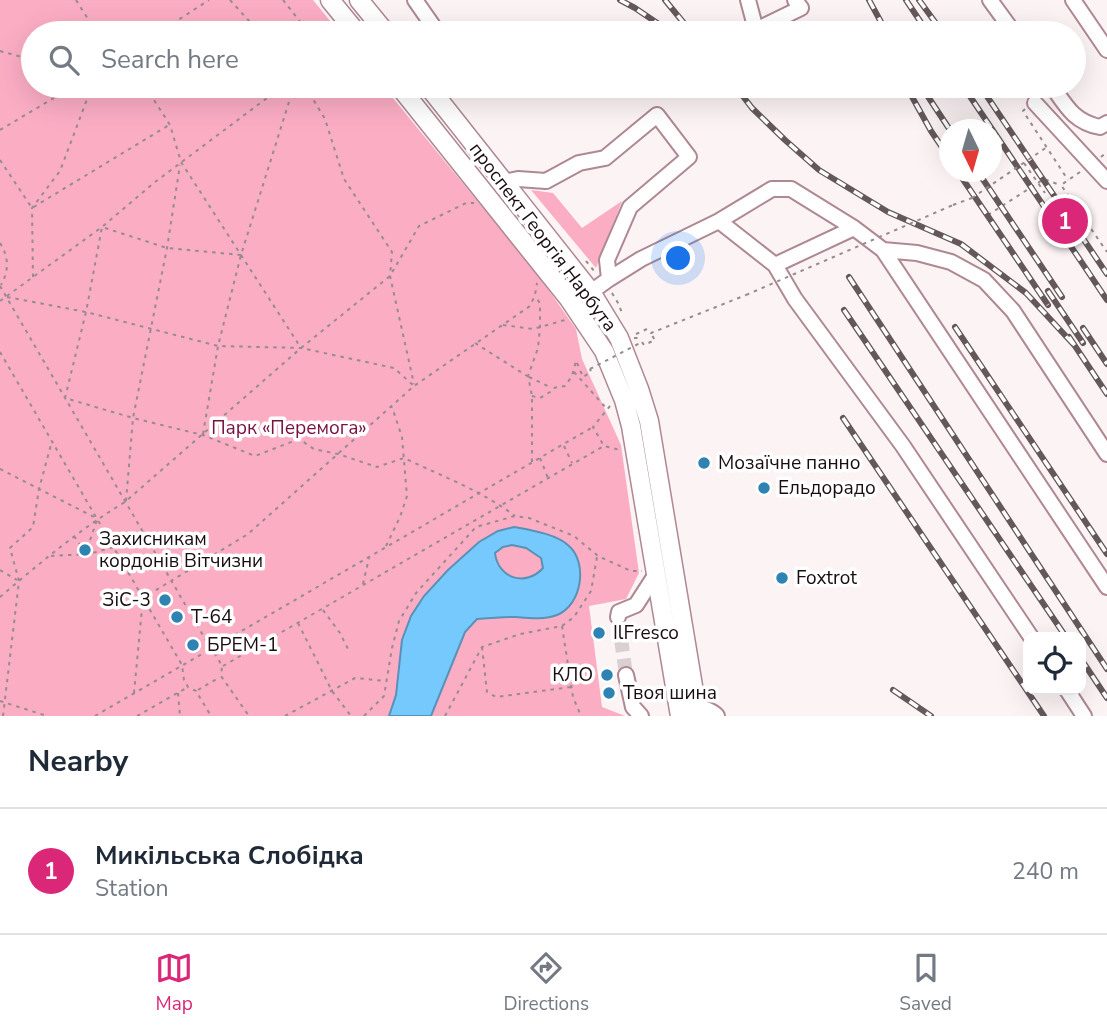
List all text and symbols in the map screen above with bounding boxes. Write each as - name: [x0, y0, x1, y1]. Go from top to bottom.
- search box: [21, 21, 1086, 98]
- icon: search: [45, 41, 83, 79]
- text: Search here: [101, 42, 239, 77]
- north arrow: [939, 119, 1002, 182]
- street label: проспект Георгія Нарбута: [463, 137, 623, 337]
- pin: 1: [1042, 195, 1088, 247]
- your location: [661, 241, 695, 275]
- park label: Парк «Перемога»: [211, 415, 367, 441]
- place label: Мозаїчне панно: [718, 450, 861, 476]
- marker: Мозаїчне панно: [696, 455, 712, 471]
- place label: Ельдорадо: [778, 475, 876, 501]
- marker: Ельдорадо: [756, 480, 772, 496]
- place label: Захисникам кордонів Вітчизни: [99, 526, 263, 574]
- marker: Захисникам кордонів Вітчизни: [77, 542, 93, 558]
- place label: Foxtrot: [796, 565, 857, 591]
- marker: Foxtrot: [774, 570, 790, 586]
- place label: ЗіС-3: [102, 587, 151, 613]
- marker: ЗіС-3: [157, 592, 173, 608]
- place label: Т-64: [191, 604, 232, 630]
- marker: Т-64: [169, 609, 185, 625]
- place label: IlFresco: [613, 620, 679, 646]
- marker: IlFresco: [591, 625, 607, 641]
- place label: БРЕМ-1: [207, 632, 278, 658]
- map controls: [1023, 632, 1086, 695]
- button: locate: [1023, 632, 1086, 695]
- marker: БРЕМ-1: [185, 637, 201, 653]
- place label: КЛО: [552, 662, 593, 688]
- marker: КЛО: [599, 667, 615, 683]
- place label: Твоя шина: [623, 680, 717, 706]
- marker: Твоя шина: [601, 685, 617, 701]
- text: Nearby: [28, 741, 128, 782]
- text: Микільська Слобідка: [95, 838, 364, 873]
- text: 1: [44, 856, 58, 887]
- text: 240 m: [1012, 856, 1079, 887]
- text: Station: [95, 873, 169, 904]
- tab: Map: [155, 949, 193, 1017]
- tab: Directions: [503, 949, 589, 1017]
- tab: Saved: [899, 949, 952, 1017]

